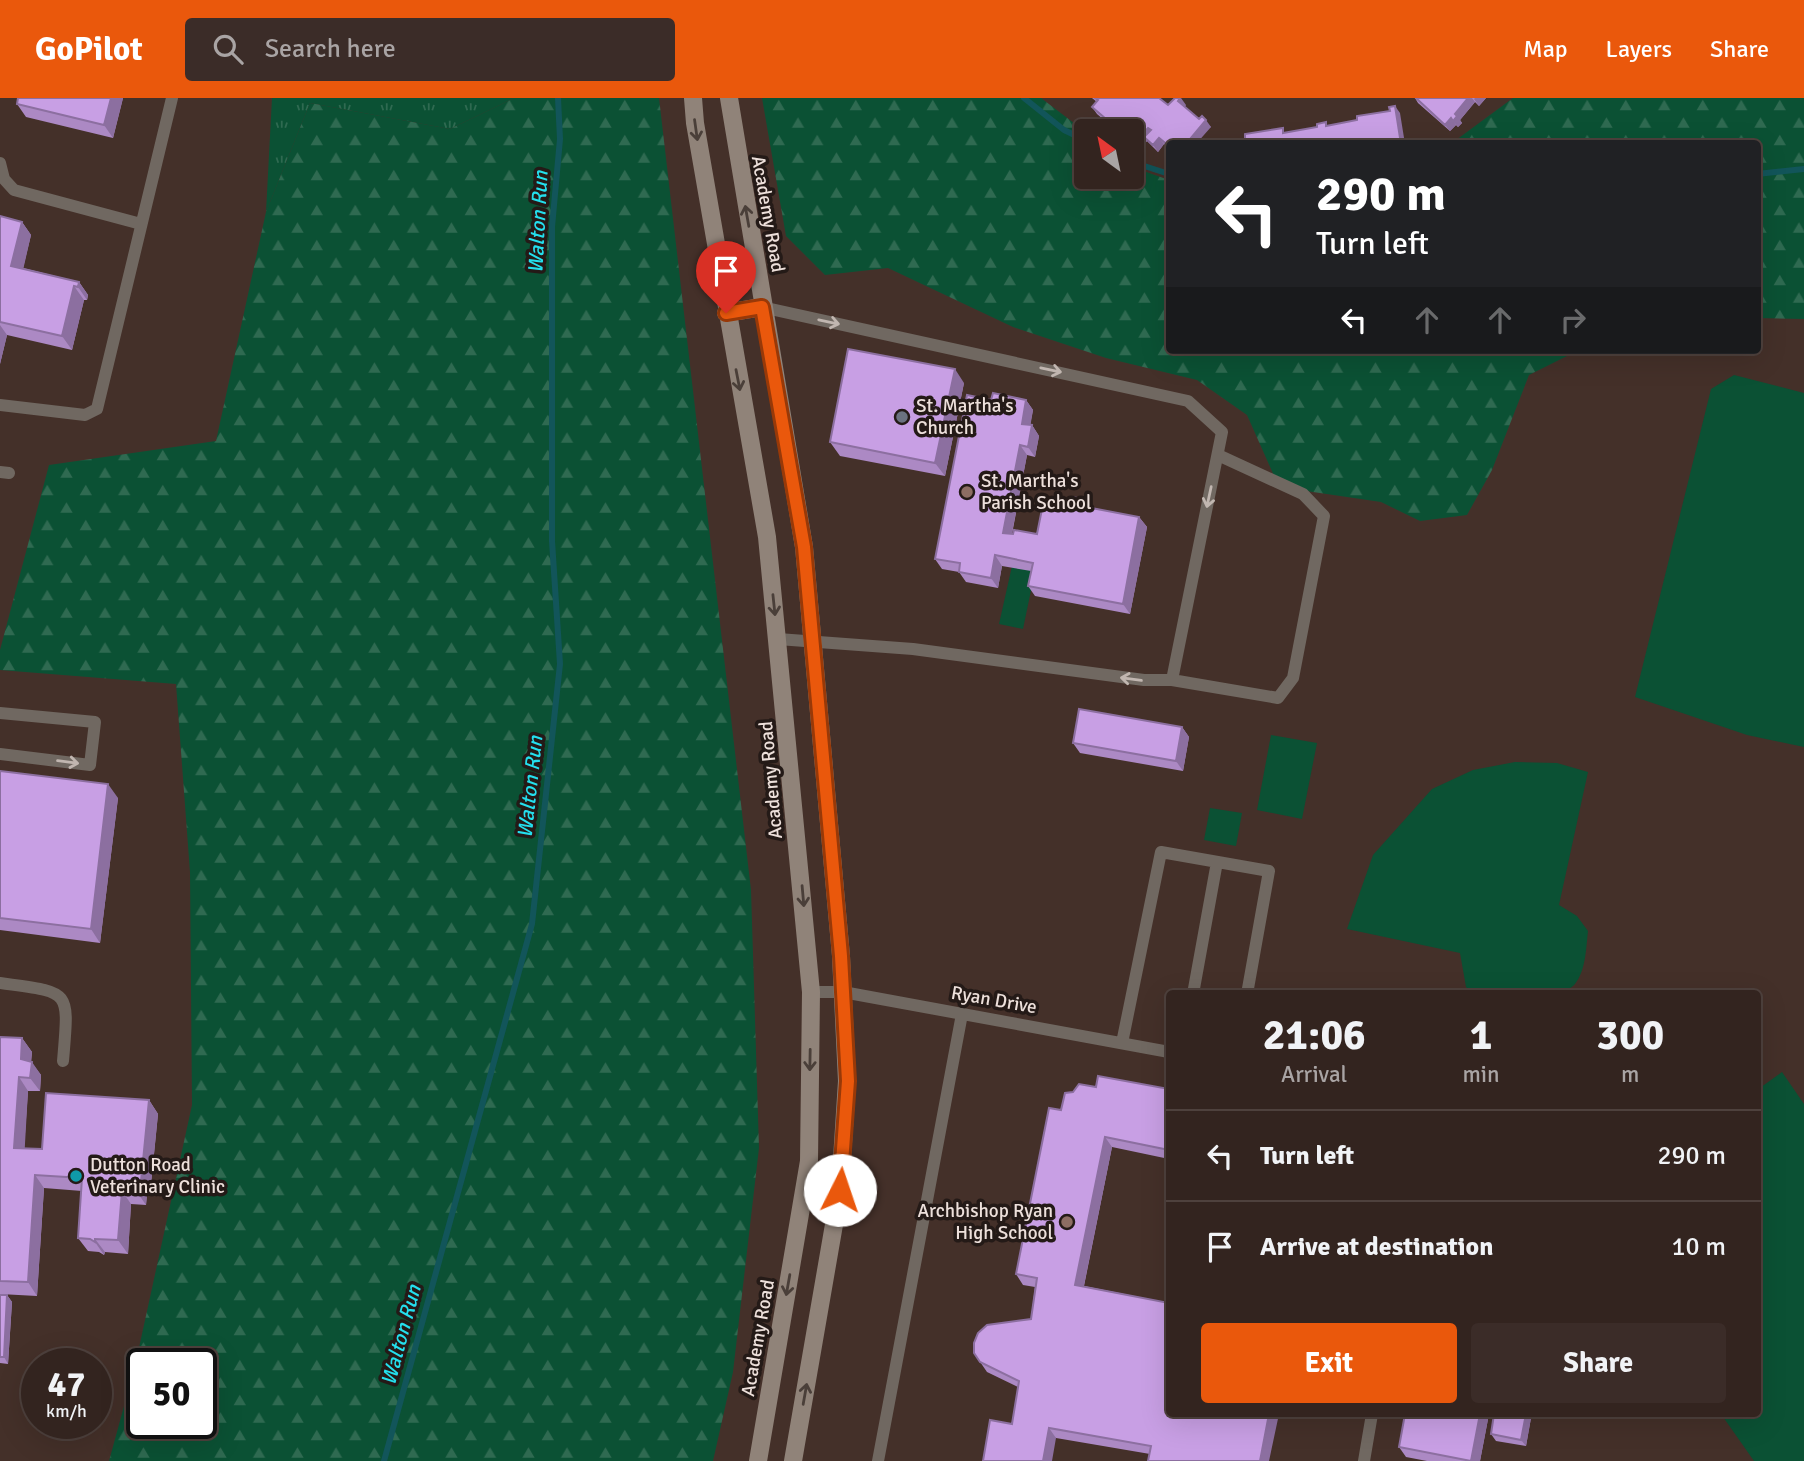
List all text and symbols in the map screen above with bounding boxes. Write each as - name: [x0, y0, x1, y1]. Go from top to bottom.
- search box: [185, 18, 675, 81]
- text: GoPilot: [35, 29, 143, 70]
- icon: search: [209, 30, 247, 68]
- text: Search here: [265, 33, 396, 65]
- text: Map: [1523, 34, 1568, 64]
- text: Layers: [1606, 34, 1672, 64]
- text: Share: [1710, 34, 1769, 64]
- one-way arrow: [690, 118, 703, 141]
- north arrow: [1074, 119, 1144, 189]
- map controls: [1074, 119, 1144, 189]
- street label: Academy Road: [746, 154, 790, 274]
- text: 290 m: [1316, 164, 1446, 224]
- icon: left: [1201, 168, 1292, 259]
- water label: Walton Run: [522, 169, 554, 274]
- one-way arrow: [740, 205, 753, 227]
- text: Turn left: [1316, 224, 1429, 263]
- pin: [696, 241, 756, 313]
- icon: arrive: [707, 252, 745, 290]
- icon: left: [1335, 301, 1373, 339]
- icon: ahead: [1408, 301, 1446, 339]
- icon: ahead: [1481, 301, 1519, 339]
- icon: right: [1554, 301, 1592, 339]
- one-way arrow: [817, 315, 840, 329]
- one-way arrow: [1039, 364, 1062, 378]
- one-way arrow: [732, 368, 745, 391]
- place label: St. Martha's Church: [916, 394, 1014, 440]
- marker: St. Martha's Church: [894, 409, 910, 425]
- place label: St. Martha's Parish School: [981, 469, 1092, 515]
- marker: St. Martha's Parish School: [959, 484, 975, 500]
- one-way arrow: [1202, 485, 1216, 508]
- one-way arrow: [768, 593, 781, 616]
- one-way arrow: [1120, 672, 1143, 685]
- street label: Academy Road: [754, 720, 788, 840]
- water label: Walton Run: [512, 734, 548, 839]
- one-way arrow: [56, 756, 79, 769]
- one-way arrow: [797, 884, 810, 907]
- street label: Ryan Drive: [949, 981, 1039, 1019]
- text: 21:06: [1263, 1010, 1366, 1061]
- text: 1: [1470, 1010, 1492, 1061]
- text: 300: [1596, 1010, 1664, 1061]
- one-way arrow: [803, 1048, 817, 1071]
- text: Arrival: [1281, 1060, 1347, 1089]
- text: min: [1462, 1060, 1500, 1089]
- text: m: [1621, 1060, 1639, 1089]
- icon: left: [1201, 1137, 1239, 1175]
- text: Turn left: [1260, 1140, 1354, 1172]
- text: 290 m: [1657, 1140, 1726, 1172]
- place label: Dutton Road Veterinary Clinic: [90, 1153, 225, 1199]
- position arrow: [803, 1153, 877, 1227]
- marker: Dutton Road Veterinary Clinic: [68, 1168, 84, 1184]
- place label: Archbishop Ryan High School: [917, 1199, 1053, 1245]
- marker: Archbishop Ryan High School: [1059, 1214, 1075, 1230]
- icon: arrive: [1201, 1228, 1239, 1266]
- text: Arrive at destination: [1260, 1231, 1493, 1263]
- text: 10 m: [1671, 1231, 1726, 1263]
- one-way arrow: [781, 1274, 794, 1296]
- street label: Academy Road: [736, 1278, 780, 1398]
- water label: Walton Run: [375, 1281, 427, 1388]
- button: Exit: [1201, 1323, 1457, 1403]
- button: Share: [1471, 1323, 1726, 1403]
- speed limit sign: 50: [126, 1348, 217, 1439]
- text: 47: [48, 1363, 85, 1406]
- one-way arrow: [799, 1383, 812, 1406]
- text: km/h: [46, 1400, 87, 1422]

